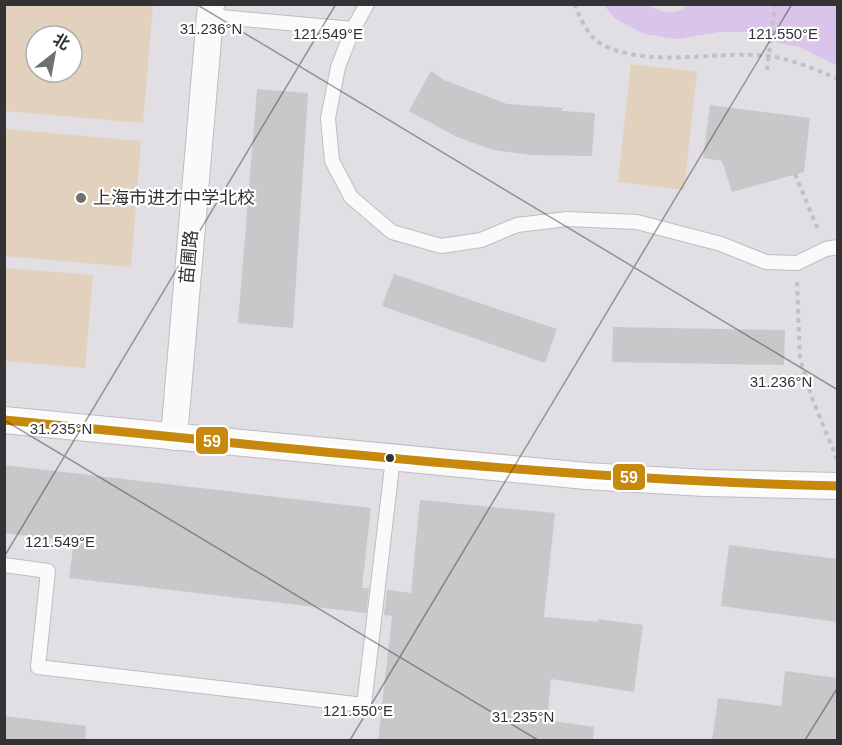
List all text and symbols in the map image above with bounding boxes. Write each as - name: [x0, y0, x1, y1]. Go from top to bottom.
- text: 31.236°N: [180, 20, 242, 37]
- north arrow: [24, 24, 84, 84]
- text: 121.549°E: [293, 25, 363, 42]
- text: 121.550°E: [748, 25, 818, 42]
- text: 北: [50, 30, 73, 53]
- place label: 上海市进才中学北校: [93, 188, 255, 208]
- marker: 上海市进才中学北校: [74, 191, 88, 205]
- street label: 苗圃路: [177, 229, 201, 285]
- text: 31.236°N: [750, 373, 812, 390]
- text: 31.235°N: [30, 420, 92, 437]
- line badge: 59: [195, 426, 229, 455]
- text: 59: [203, 433, 221, 450]
- unlabelled marker: [384, 452, 396, 464]
- line badge: 59: [612, 463, 646, 491]
- text: 59: [620, 469, 638, 486]
- text: 121.549°E: [25, 533, 95, 550]
- text: 121.550°E: [323, 702, 393, 719]
- text: 31.235°N: [492, 708, 554, 725]

